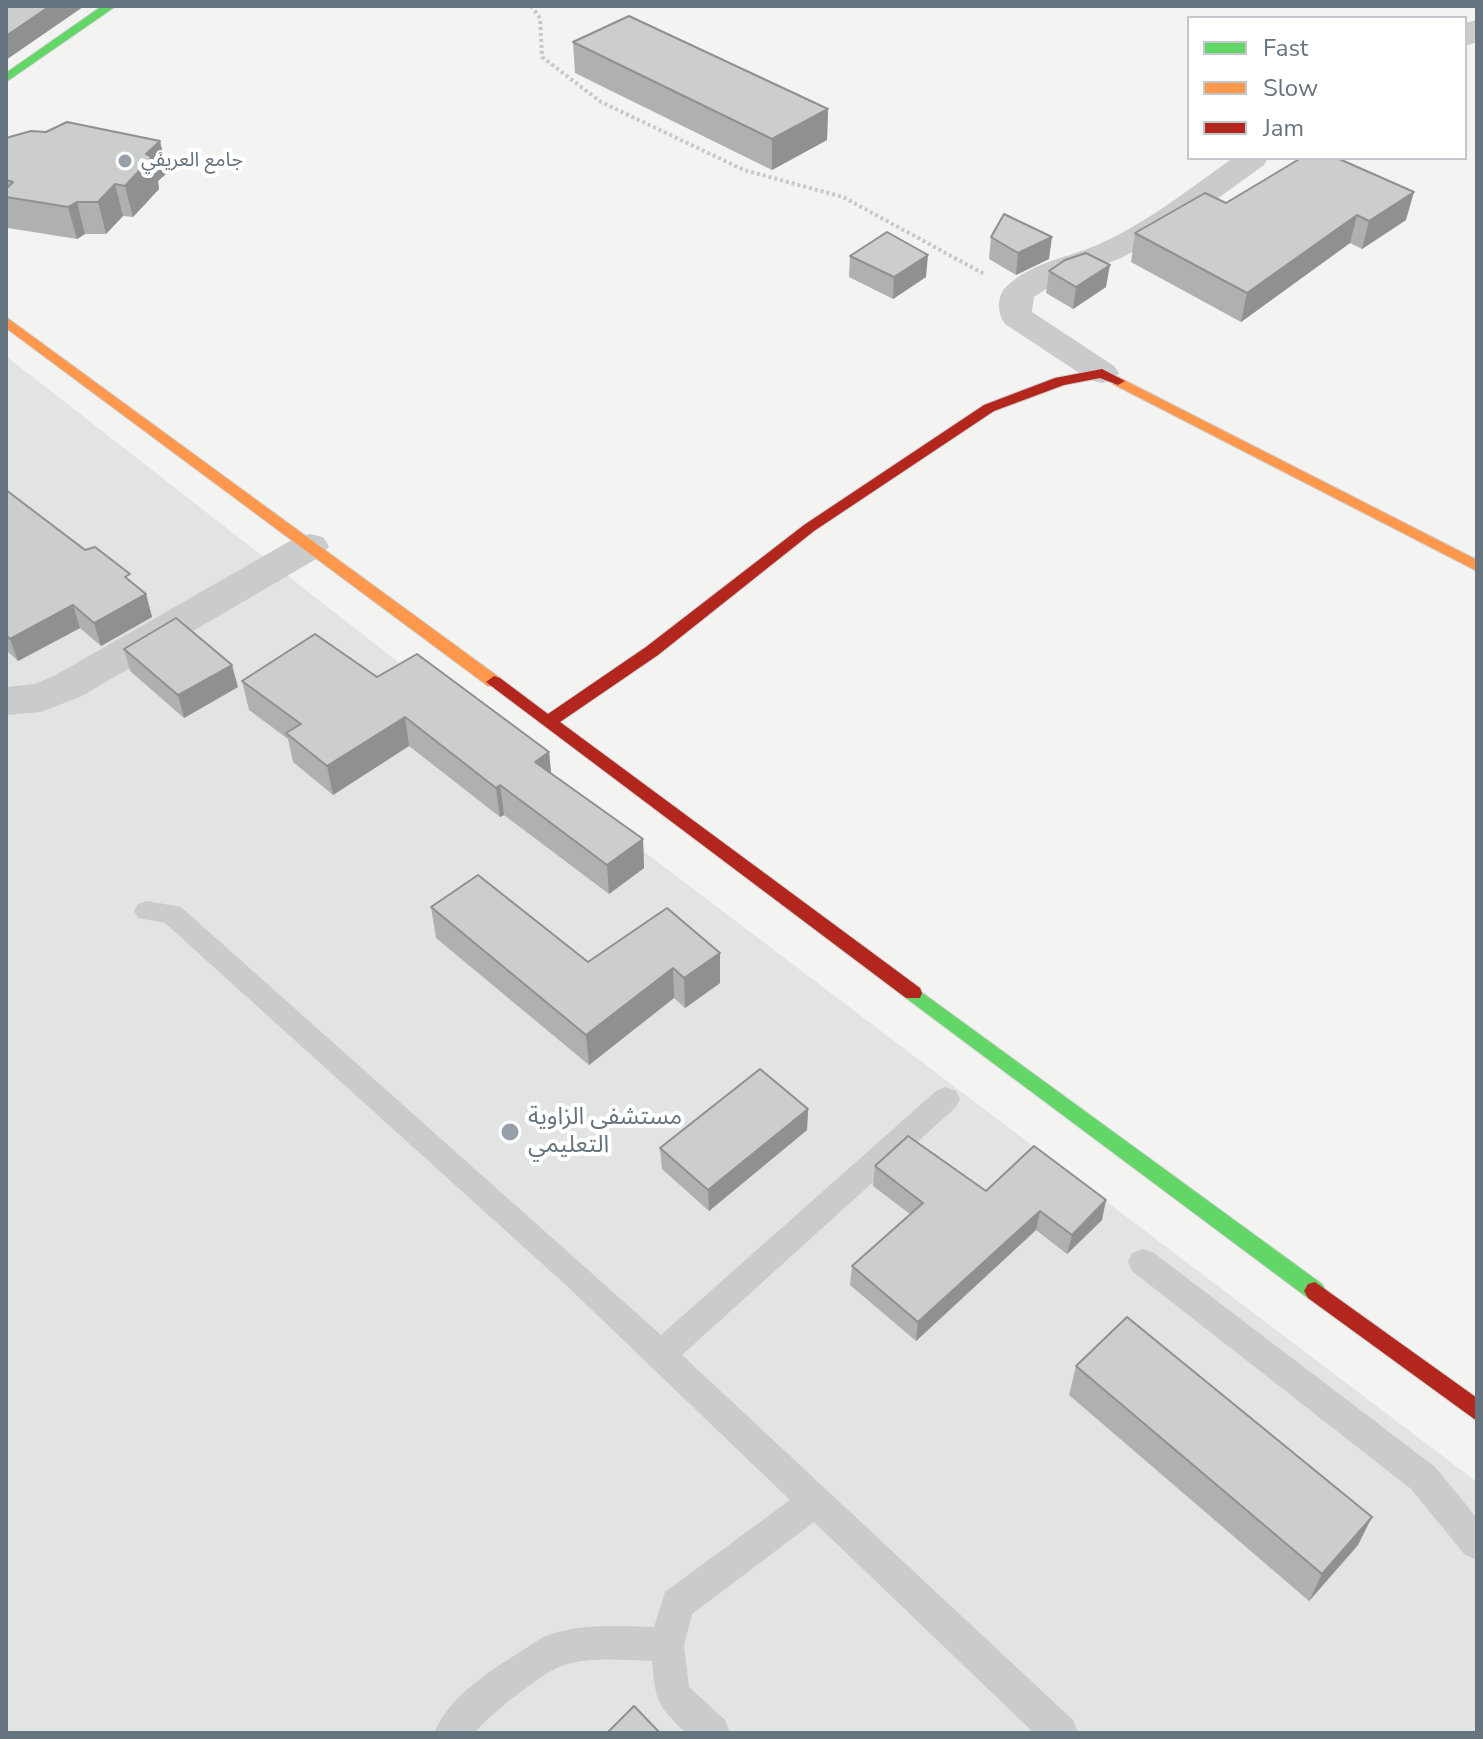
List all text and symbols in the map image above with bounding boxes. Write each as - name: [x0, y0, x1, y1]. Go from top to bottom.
- legend: [1187, 16, 1467, 160]
- text: Fast: [1263, 32, 1308, 64]
- text: Slow: [1263, 72, 1318, 104]
- text: Jam: [1263, 112, 1304, 144]
- place label: جامع العريفي: [141, 149, 243, 173]
- marker: جامع العريفي: [116, 152, 134, 170]
- place label: مستشفى الزاوية التعليمي: [528, 1104, 682, 1160]
- marker: مستشفى الزاوية التعليمي: [499, 1121, 521, 1143]

